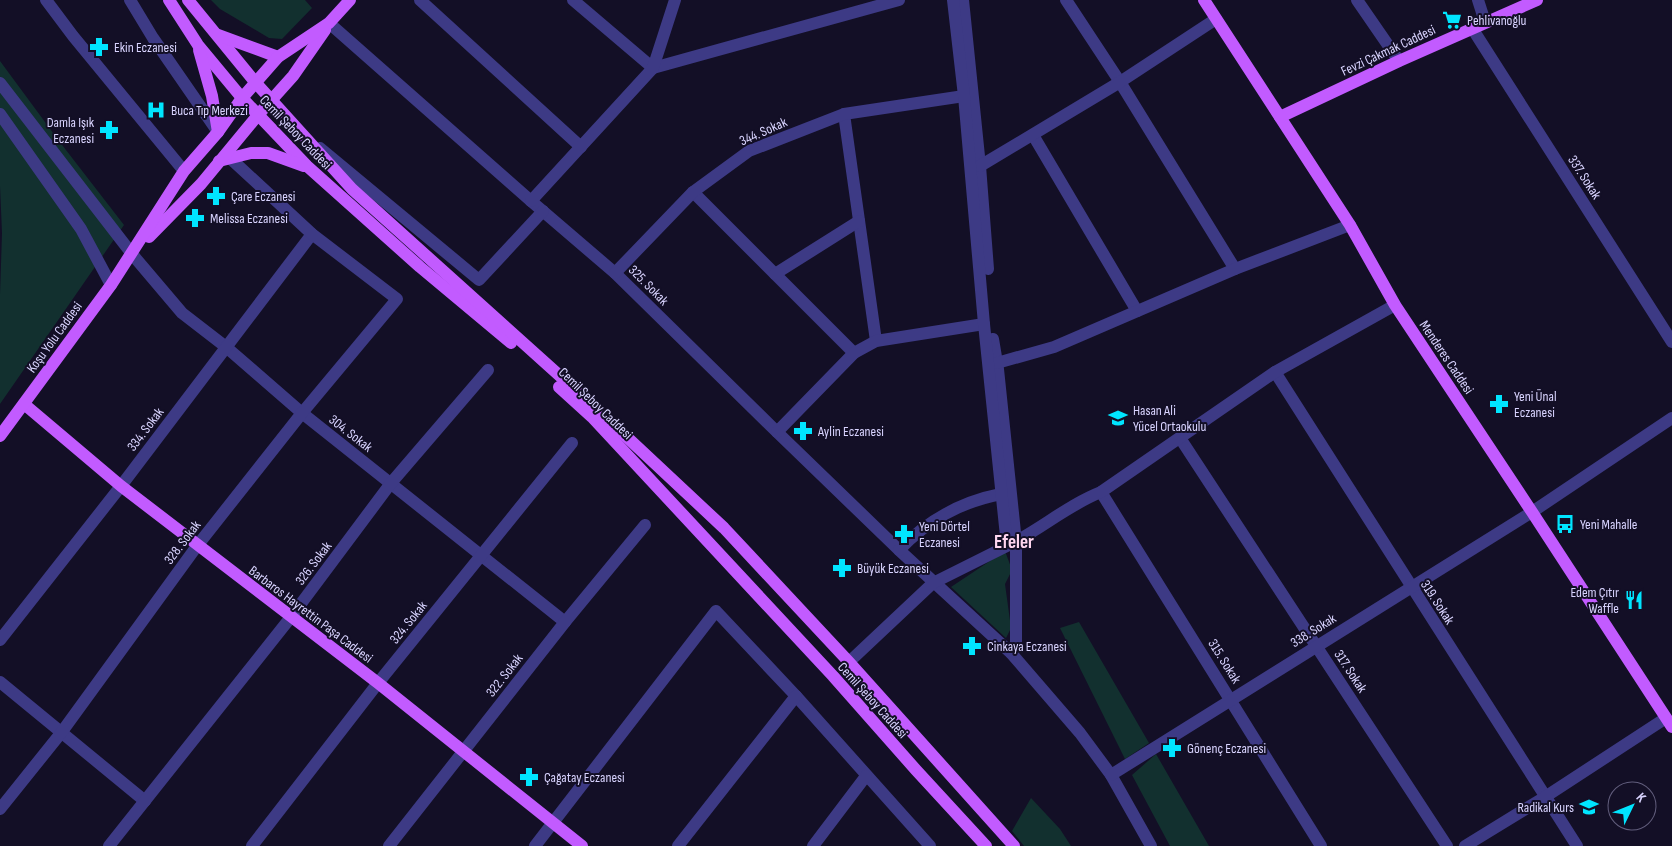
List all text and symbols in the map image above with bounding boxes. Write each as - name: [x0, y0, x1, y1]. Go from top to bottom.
- supermarket icon: Pehlivanoğlu: [1441, 9, 1463, 31]
- place label: Pehlivanoğlu: [1467, 12, 1527, 29]
- street label: Fevzi Çakmak Caddesi: [1338, 21, 1438, 80]
- pharmacy icon: Ekin Eczanesi: [88, 36, 110, 58]
- place label: Ekin Eczanesi: [114, 39, 177, 56]
- street label: Cemil Şeboy Caddesi: [256, 92, 335, 173]
- hospital icon: Buca Tıp Merkezi: [145, 99, 167, 121]
- place label: Buca Tıp Merkezi: [171, 102, 248, 119]
- street label: 344. Sokak: [737, 113, 790, 149]
- place label: Damla Işık Eczanesi: [47, 114, 95, 147]
- pharmacy icon: Damla Işık Eczanesi: [98, 119, 120, 141]
- street label: 337. Sokak: [1564, 152, 1605, 203]
- pharmacy icon: Çare Eczanesi: [205, 185, 227, 207]
- place label: Çare Eczanesi: [231, 188, 295, 205]
- pharmacy icon: Melissa Eczanesi: [184, 207, 206, 229]
- place label: Melissa Eczanesi: [210, 210, 288, 227]
- street label: 325. Sokak: [625, 262, 673, 309]
- street label: Koşu Yolu Caddesi: [23, 299, 86, 376]
- street label: Menderes Caddesi: [1416, 317, 1477, 397]
- street label: Cemil Şeboy Caddesi: [555, 364, 636, 443]
- place label: Yeni Ünal Eczanesi: [1514, 388, 1557, 421]
- pharmacy icon: Yeni Ünal Eczanesi: [1488, 393, 1510, 415]
- place label: Hasan Ali Yücel Ortaokulu: [1133, 402, 1206, 435]
- street label: 334. Sokak: [123, 404, 168, 455]
- school or university icon: Hasan Ali Yücel Ortaokulu: [1107, 407, 1129, 429]
- street label: 304. Sokak: [325, 411, 376, 456]
- pharmacy icon: Aylin Eczanesi: [792, 420, 814, 442]
- place label: Aylin Eczanesi: [817, 423, 884, 440]
- bus stop icon: Yeni Mahalle: [1554, 513, 1576, 535]
- place label: Yeni Mahalle: [1580, 516, 1638, 533]
- street label: 328. Sokak: [160, 517, 205, 568]
- place label: Yeni Dörtel Eczanesi: [919, 518, 970, 551]
- pharmacy icon: Yeni Dörtel Eczanesi: [893, 523, 915, 545]
- district label: Efeler: [994, 531, 1034, 554]
- street label: 326. Sokak: [291, 538, 336, 588]
- pharmacy icon: Büyük Eczanesi: [831, 557, 853, 579]
- place label: Büyük Eczanesi: [857, 560, 929, 577]
- street label: Barbaros Hayrettin Paşa Caddesi: [245, 562, 376, 667]
- street label: 319. Sokak: [1417, 577, 1459, 628]
- place label: Edem Çıtır Waffle: [1570, 584, 1619, 617]
- restaurant icon: Edem Çıtır Waffle: [1623, 589, 1645, 611]
- street label: 324. Sokak: [386, 597, 431, 647]
- street label: 338. Sokak: [1287, 609, 1340, 651]
- pharmacy icon: Cinkaya Eczanesi: [961, 635, 983, 657]
- street label: 315. Sokak: [1204, 636, 1245, 687]
- place label: Cinkaya Eczanesi: [987, 638, 1067, 655]
- street label: 317. Sokak: [1330, 647, 1371, 697]
- street label: 322. Sokak: [482, 650, 527, 700]
- street label: Cemil Şeboy Caddesi: [834, 659, 911, 742]
- pharmacy icon: Gönenç Eczanesi: [1161, 737, 1183, 759]
- place label: Gönenç Eczanesi: [1187, 740, 1266, 757]
- pharmacy icon: Çağatay Eczanesi: [518, 766, 540, 788]
- place label: Çağatay Eczanesi: [544, 769, 625, 786]
- north arrow: [1607, 781, 1657, 831]
- text: K: [1633, 789, 1650, 806]
- school or university icon: Radikal Kurs: [1578, 796, 1600, 818]
- place label: Radikal Kurs: [1517, 799, 1574, 816]

